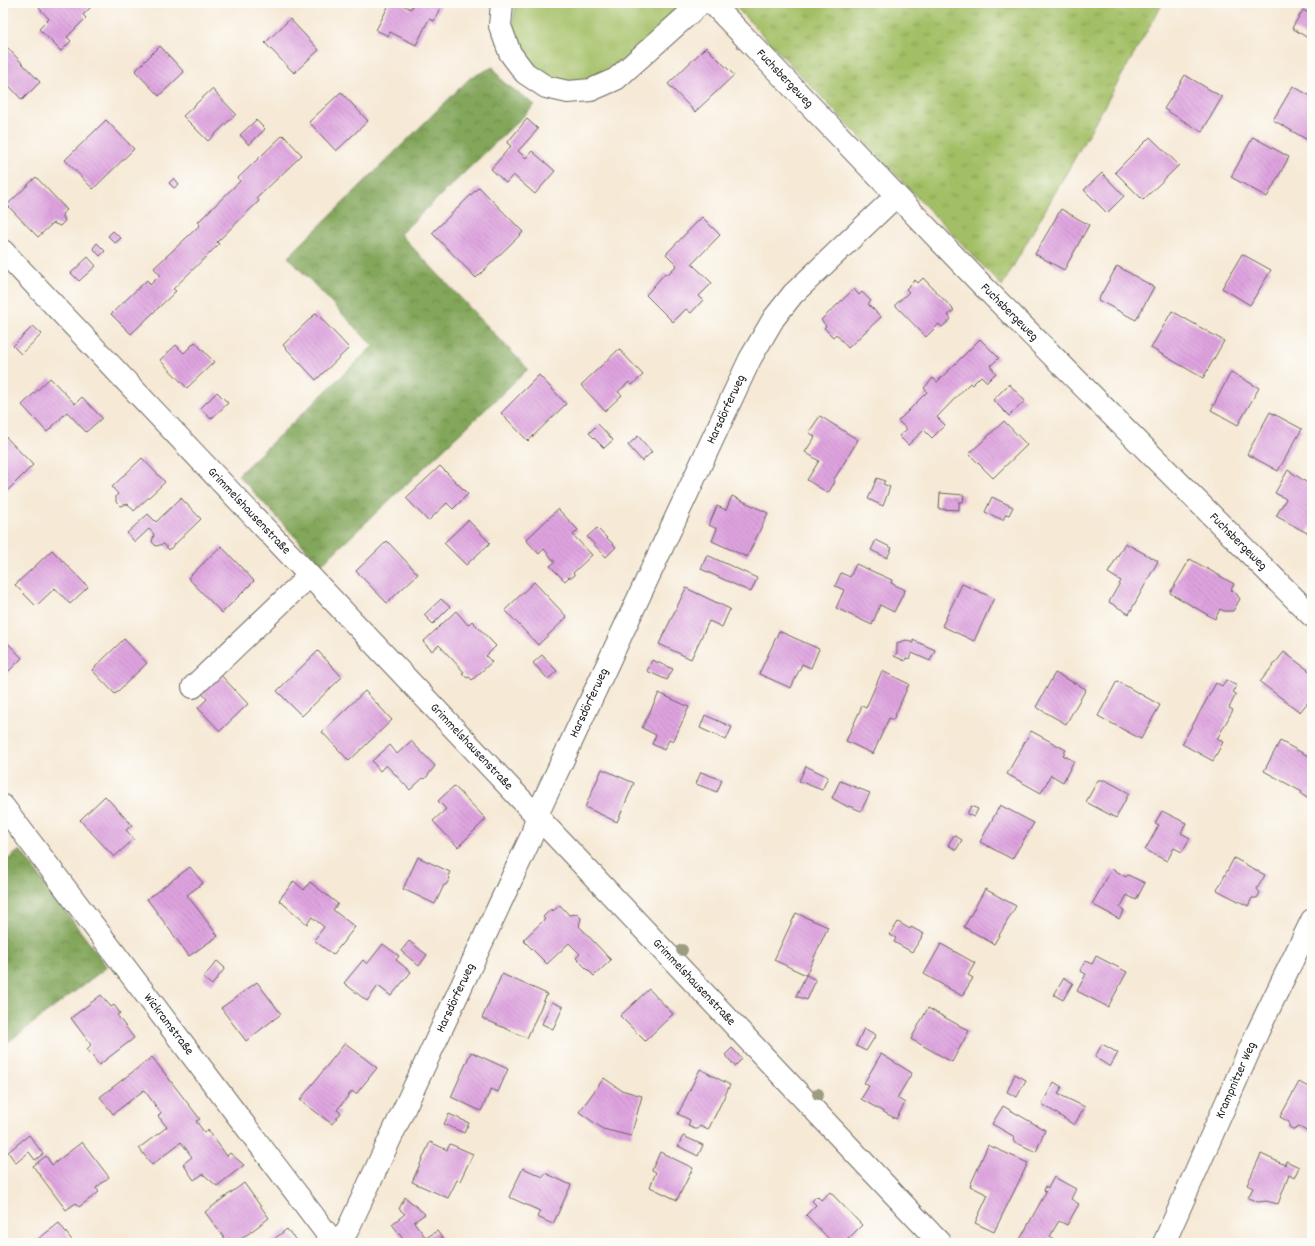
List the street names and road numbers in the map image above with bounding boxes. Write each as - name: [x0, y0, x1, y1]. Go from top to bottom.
- street label: Fuchsbergeweg: [752, 45, 818, 113]
- street label: Fuchsbergeweg: [976, 279, 1043, 346]
- street label: Harsdörferweg: [702, 371, 751, 447]
- street label: Grimmelshausenstraße: [203, 463, 295, 559]
- street label: Fuchsbergeweg: [1205, 508, 1272, 575]
- street label: Harsdörferweg: [565, 665, 614, 741]
- street label: Grimmelshausenstraße: [425, 699, 518, 795]
- street label: Grimmelshausenstraße: [648, 934, 740, 1031]
- street label: Harsdörferweg: [431, 960, 480, 1036]
- street label: Wickramstraße: [139, 989, 198, 1060]
- street label: Krampnitzer Weg: [1211, 1038, 1262, 1122]

